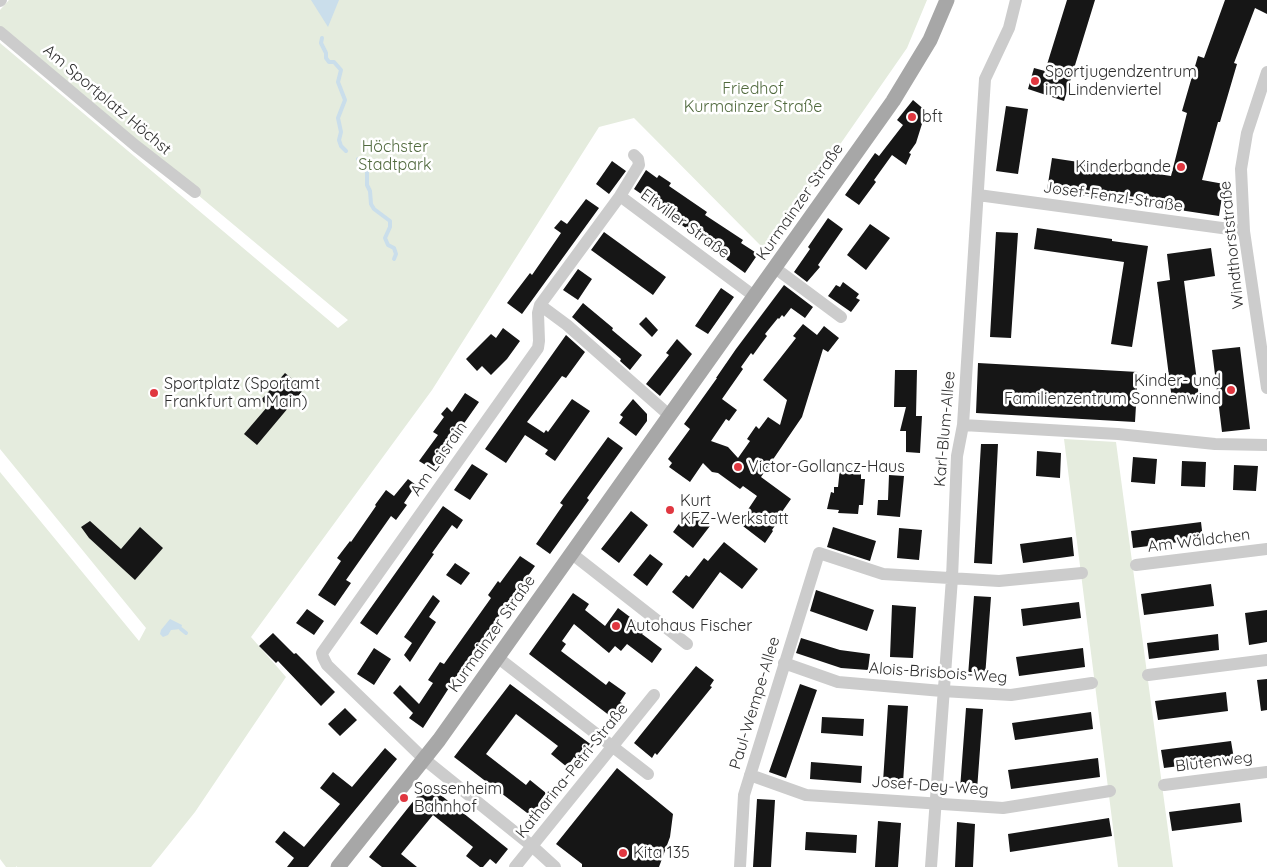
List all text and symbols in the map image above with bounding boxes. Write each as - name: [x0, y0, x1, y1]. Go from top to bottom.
- street label: Am Sportplatz Höchst: [39, 41, 175, 159]
- place label: Sportjugendzentrum im Lindenviertel: [1045, 62, 1197, 100]
- marker: Sportjugendzentrum im Lindenviertel: [1029, 75, 1041, 87]
- park label: Friedhof Kurmainzer Straße: [684, 79, 822, 117]
- place label: bft: [922, 107, 943, 127]
- marker: bft: [906, 111, 918, 123]
- park label: Höchster Stadtpark: [358, 137, 432, 175]
- street label: Kurmainzer Straße: [752, 140, 848, 264]
- place label: Kinderbande: [1075, 157, 1171, 177]
- marker: Kinderbande: [1175, 161, 1187, 173]
- street label: Josef-Fenzl-Straße: [1042, 178, 1184, 216]
- street label: Windthorststraße: [1216, 180, 1248, 310]
- street label: Eltviller Straße: [637, 185, 733, 263]
- street label: Karl-Blum-Allee: [930, 370, 960, 488]
- place label: Kinder- und Familienzentrum Sonnenwind: [1004, 371, 1221, 409]
- place label: Sportplatz (Sportamt Frankfurt am Main): [164, 374, 320, 412]
- marker: Kinder- und Familienzentrum Sonnenwind: [1225, 384, 1237, 396]
- marker: Sportplatz (Sportamt Frankfurt am Main): [148, 387, 160, 399]
- street label: Am Leisrain: [406, 418, 472, 500]
- place label: Victor-Gollancz-Haus: [748, 457, 905, 477]
- marker: Victor-Gollancz-Haus: [732, 461, 744, 473]
- place label: Kurt KFZ-Werkstatt: [680, 491, 789, 529]
- marker: Kurt KFZ-Werkstatt: [664, 504, 676, 516]
- street label: Am Wäldchen: [1147, 525, 1251, 557]
- street label: Kurmainzer Straße: [444, 572, 540, 696]
- place label: Autohaus Fischer: [626, 616, 752, 636]
- marker: Autohaus Fischer: [610, 620, 622, 632]
- street label: Paul-Wempe-Allee: [726, 634, 784, 772]
- street label: Alois-Brisbois-Weg: [868, 659, 1008, 687]
- street label: Katharina-Petri-Straße: [512, 700, 632, 842]
- street label: Blütenweg: [1174, 748, 1254, 776]
- street label: Josef-Dey-Weg: [871, 772, 989, 800]
- place label: Sossenheim Bahnhof: [414, 779, 502, 817]
- marker: Sossenheim Bahnhof: [398, 792, 410, 804]
- place label: Kita 135: [633, 843, 690, 863]
- marker: Kita 135: [617, 847, 629, 859]

